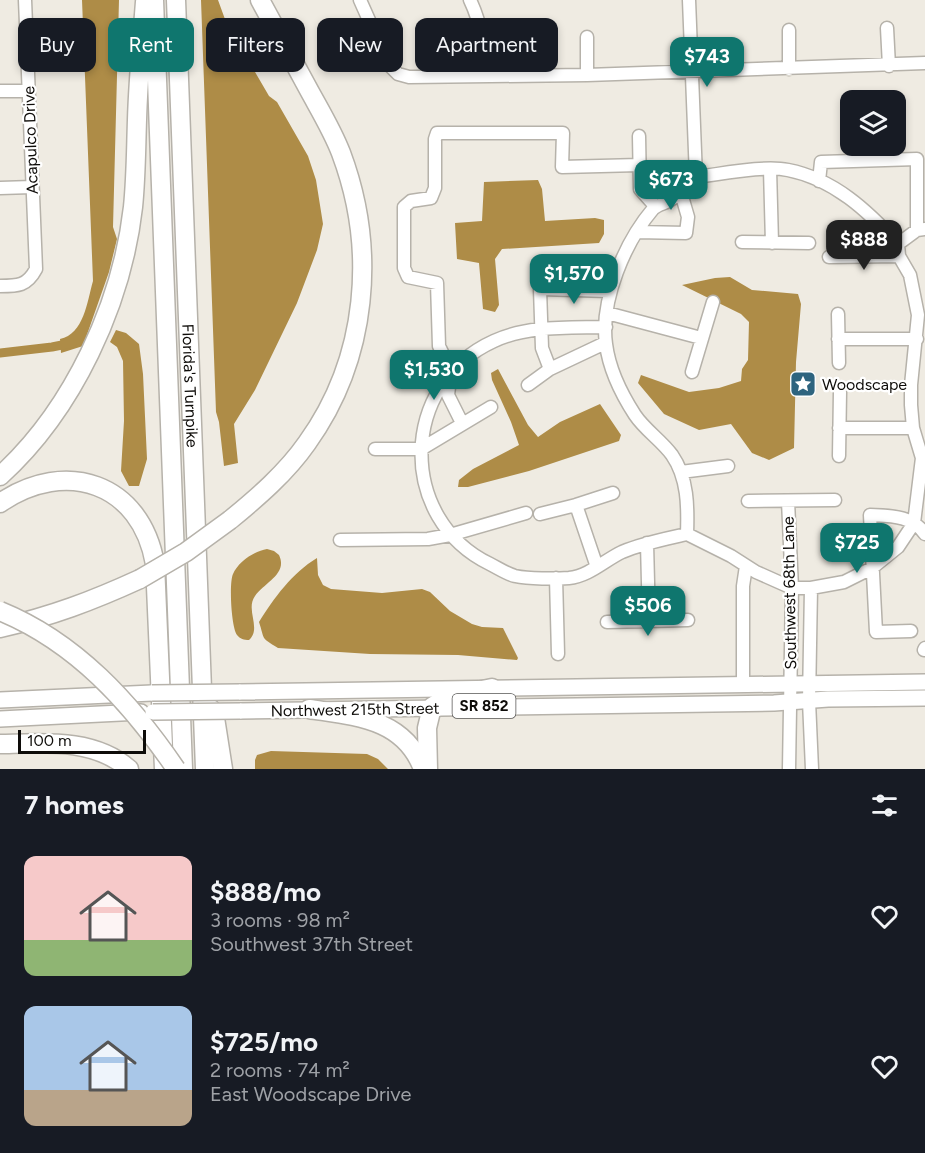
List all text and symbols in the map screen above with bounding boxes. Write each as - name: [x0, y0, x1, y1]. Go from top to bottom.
- chip: Buy: [18, 18, 96, 72]
- chip: Rent: [108, 18, 194, 72]
- chip: Filters: [206, 18, 305, 72]
- chip: New: [317, 18, 403, 72]
- chip: Apartment: [415, 18, 558, 72]
- pin: $743: [671, 37, 743, 88]
- text: $743: [684, 44, 730, 68]
- street label: Acapulco Drive: [19, 85, 42, 194]
- map controls: [840, 90, 906, 156]
- button: layers: [840, 90, 906, 156]
- pin: $673: [635, 160, 707, 211]
- text: $673: [649, 167, 693, 191]
- pin: $888: [828, 220, 900, 271]
- text: $888: [840, 227, 888, 251]
- pin: $1,570: [525, 254, 623, 305]
- text: $1,570: [544, 261, 604, 285]
- street label: Florida's Turnpike: [178, 324, 202, 448]
- pin: $1,530: [385, 350, 483, 401]
- text: $1,530: [404, 357, 464, 381]
- place icon: Woodscape: [788, 369, 818, 399]
- place label: Woodscape: [822, 375, 907, 394]
- street label: Southwest 68th Lane: [779, 516, 800, 670]
- pin: $725: [821, 523, 893, 574]
- text: $725: [834, 530, 880, 554]
- pin: $506: [612, 586, 684, 637]
- text: $506: [624, 593, 672, 617]
- road number: SR 852: [452, 694, 516, 718]
- street label: Northwest 215th Street: [270, 699, 440, 720]
- scale bar: [18, 727, 146, 754]
- text: 100 m: [27, 731, 72, 750]
- text: 7 homes: [24, 789, 124, 821]
- icon: filters: [868, 789, 901, 822]
- text: $888/mo: [210, 876, 321, 908]
- icon: home: [72, 880, 144, 952]
- icon: heart: [868, 900, 901, 933]
- text: 3 rooms · 98 m²: [210, 908, 350, 932]
- text: Southwest 37th Street: [210, 932, 413, 956]
- text: $725/mo: [210, 1026, 318, 1058]
- icon: home: [72, 1030, 144, 1102]
- icon: heart: [868, 1050, 901, 1083]
- text: 2 rooms · 74 m²: [210, 1058, 350, 1082]
- text: East Woodscape Drive: [210, 1082, 411, 1106]

